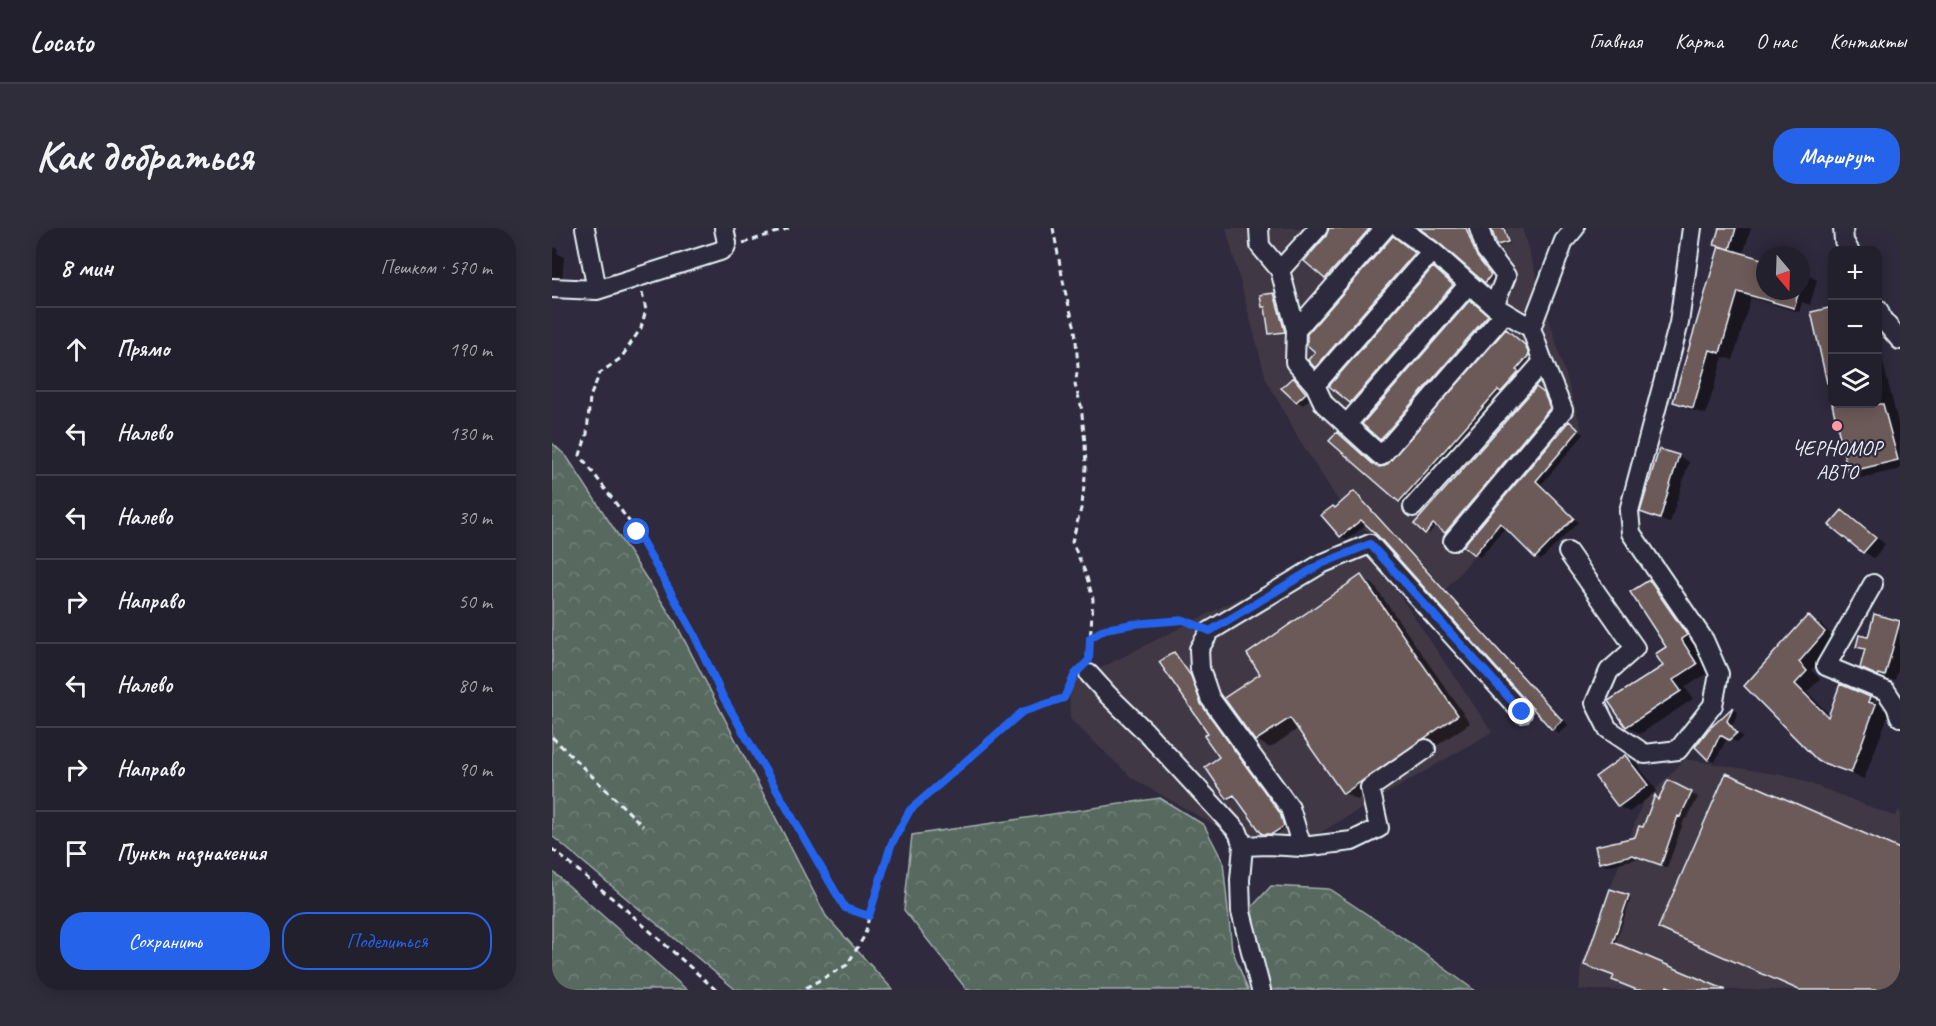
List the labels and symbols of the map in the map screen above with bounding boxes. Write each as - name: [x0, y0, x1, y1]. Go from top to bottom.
- north arrow: [1756, 246, 1810, 300]
- marker: ЧЕРНОМОР АВТО: [1830, 419, 1844, 433]
- place label: ЧЕРНОМОР АВТО: [1792, 435, 1885, 485]
- route start: [623, 518, 649, 544]
- route end: [1508, 698, 1534, 724]

